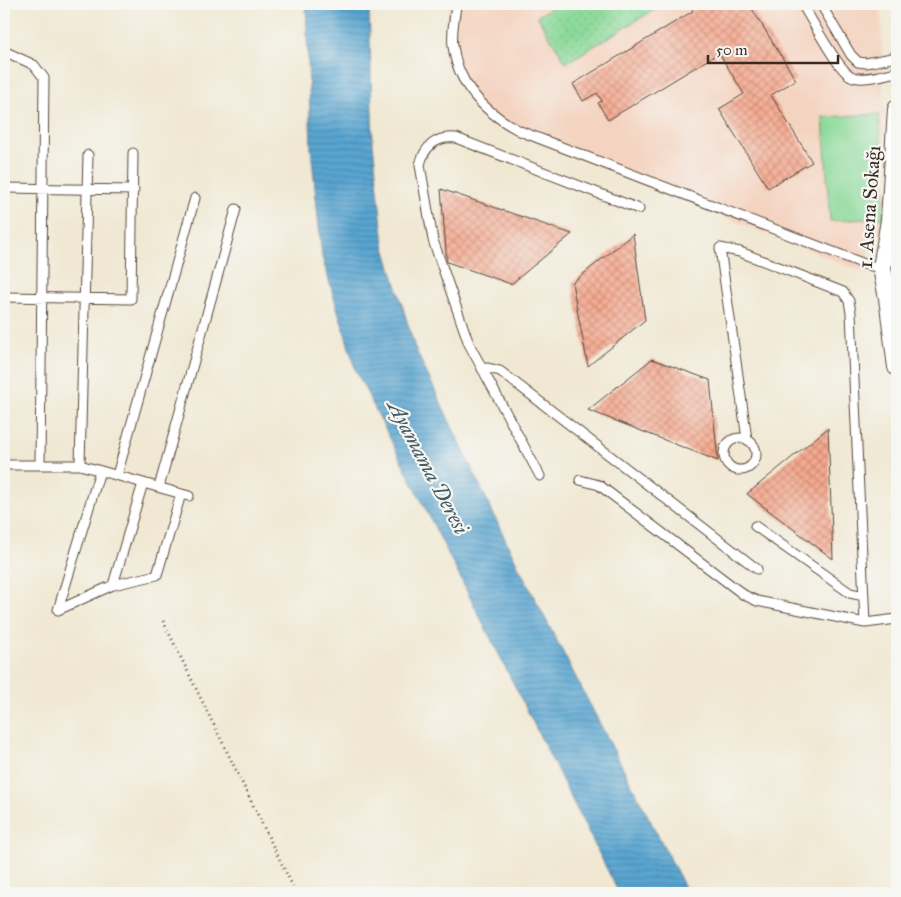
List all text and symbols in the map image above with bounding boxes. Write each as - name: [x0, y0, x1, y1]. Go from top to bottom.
- scale bar: [708, 32, 838, 64]
- text: 50 m: [716, 41, 748, 59]
- street label: 1. Asena Sokağı: [853, 144, 886, 269]
- water label: Ayamama Deresi: [381, 394, 474, 539]

